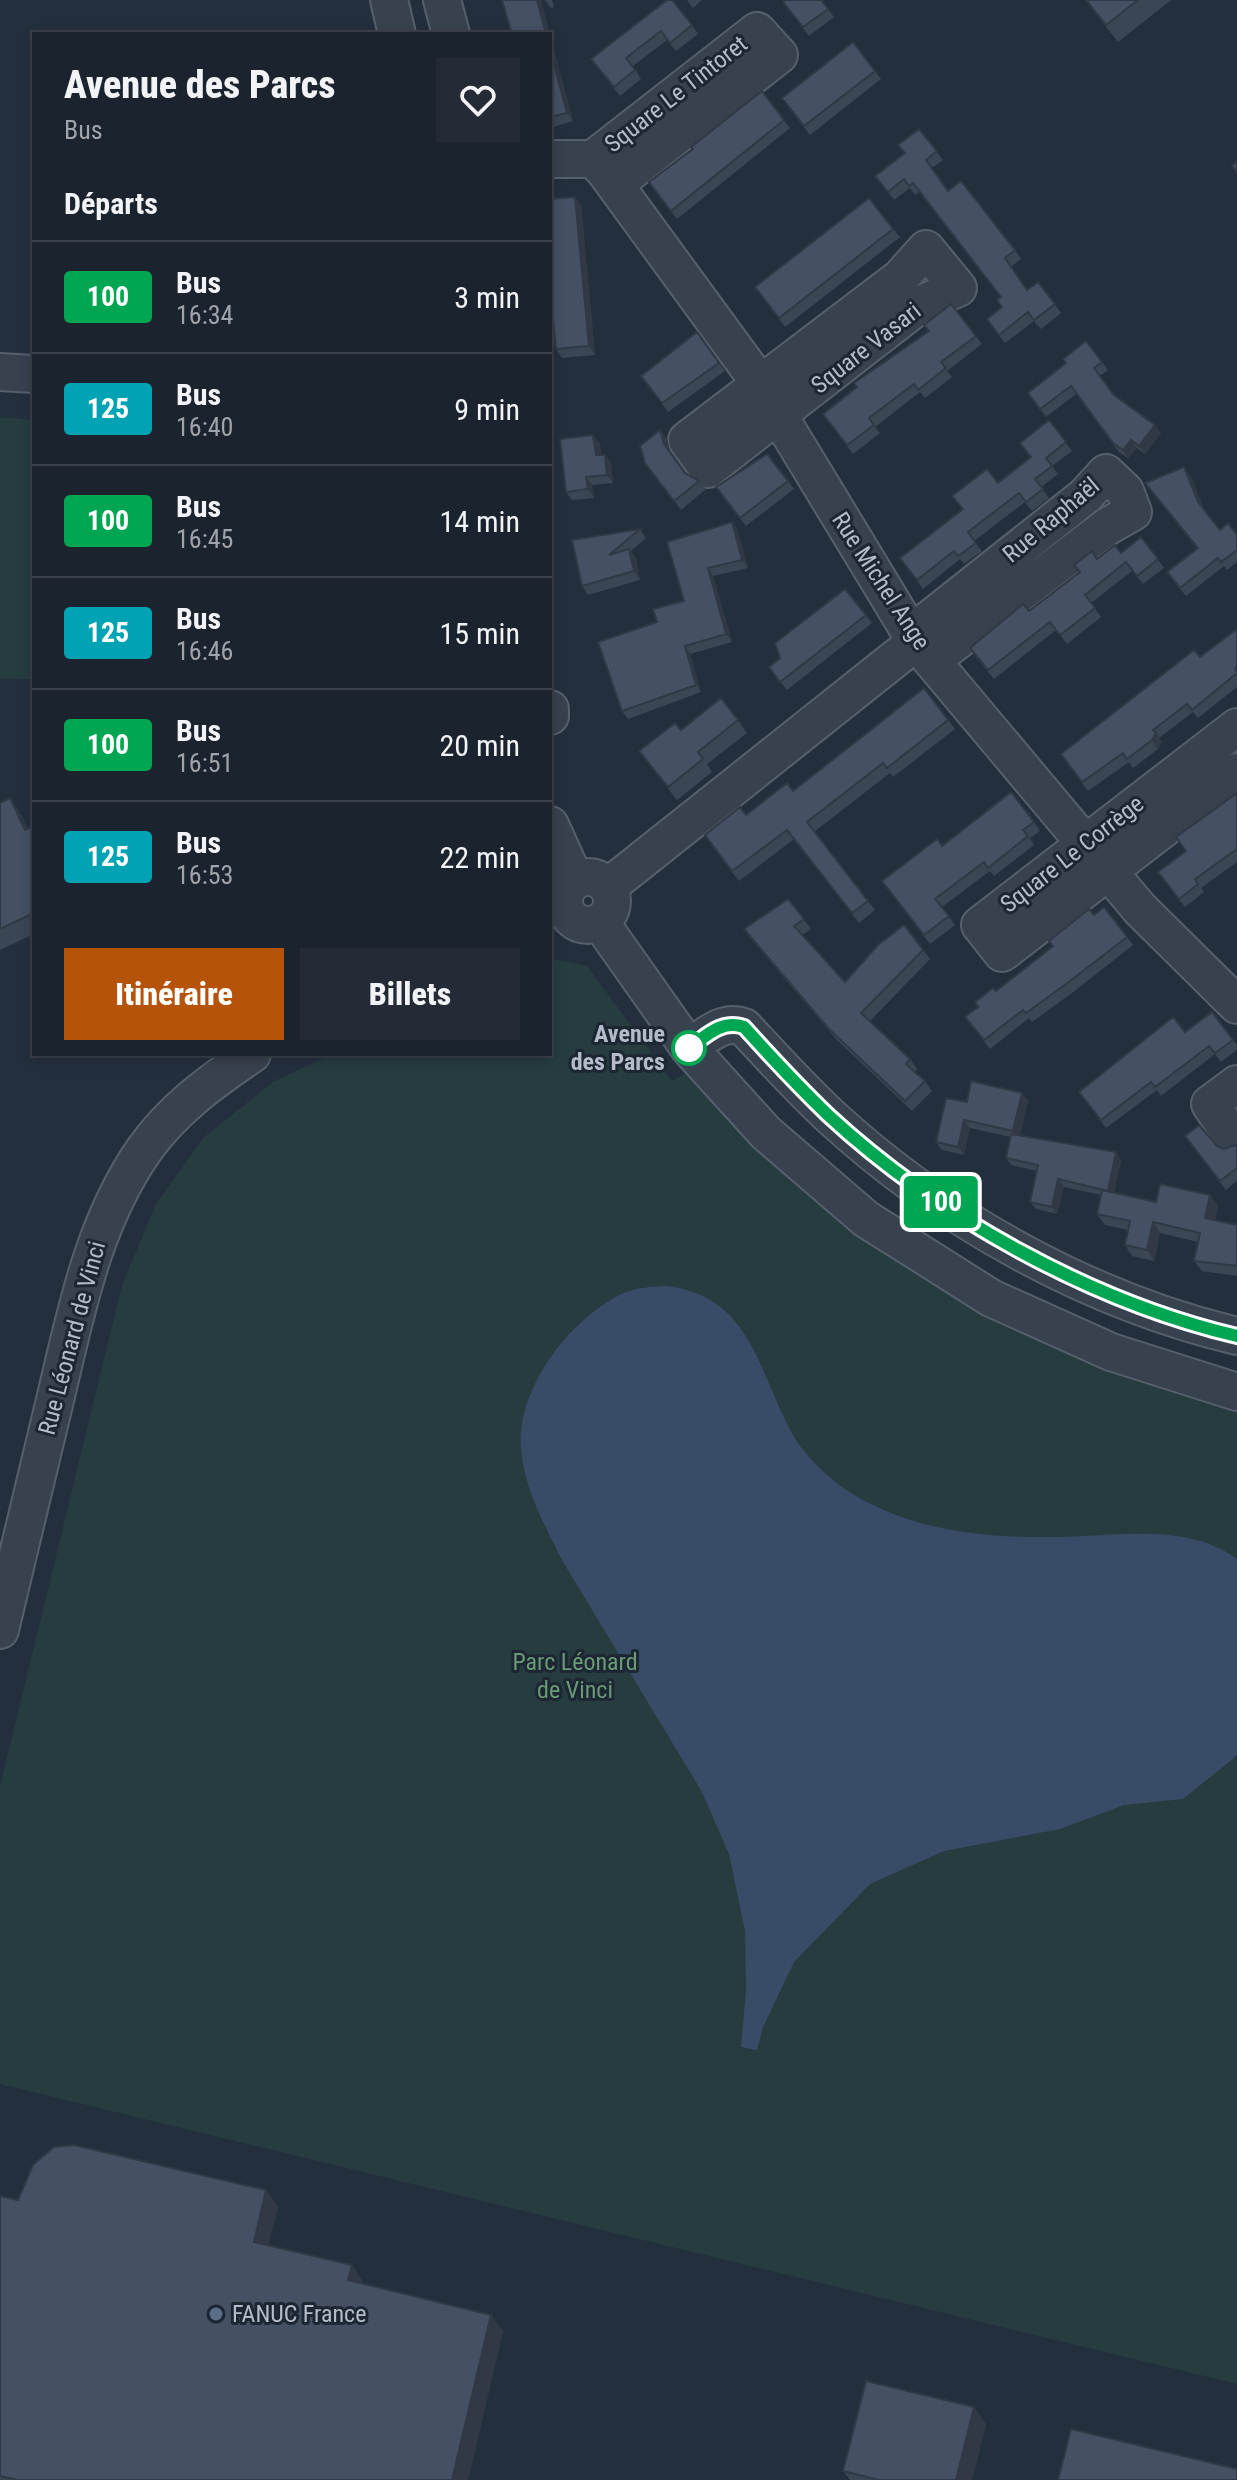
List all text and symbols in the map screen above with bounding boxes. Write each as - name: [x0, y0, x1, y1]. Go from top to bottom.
- street label: Square Le Tintoret: [599, 30, 753, 158]
- button: heart: [436, 58, 520, 142]
- text: Avenue des Parcs: [64, 63, 335, 107]
- text: Bus: [64, 115, 103, 145]
- text: Départs: [64, 186, 158, 221]
- text: Bus: [176, 265, 221, 300]
- text: 100: [87, 280, 129, 313]
- text: 3 min: [454, 280, 520, 315]
- street label: Square Vasari: [806, 297, 926, 399]
- text: 16:34: [176, 300, 233, 330]
- text: Bus: [176, 377, 221, 412]
- text: 125: [87, 392, 129, 425]
- text: 9 min: [454, 392, 520, 427]
- text: 16:40: [176, 412, 233, 442]
- street label: Rue Raphaël: [997, 472, 1105, 568]
- text: Bus: [176, 489, 221, 524]
- text: 100: [87, 504, 129, 537]
- text: 14 min: [439, 504, 520, 539]
- street label: Rue Michel Ange: [826, 507, 936, 655]
- text: 16:45: [176, 524, 233, 554]
- text: Bus: [176, 601, 221, 636]
- text: 125: [87, 616, 129, 649]
- text: 15 min: [439, 616, 520, 651]
- text: 16:46: [176, 636, 233, 666]
- text: Bus: [176, 713, 221, 748]
- text: 100: [87, 728, 129, 761]
- text: 20 min: [439, 728, 520, 763]
- text: 16:51: [176, 748, 233, 778]
- street label: Square Le Corrège: [995, 789, 1149, 919]
- text: Bus: [176, 825, 221, 860]
- text: 125: [87, 840, 129, 873]
- text: 22 min: [439, 840, 520, 875]
- text: 16:53: [176, 860, 233, 890]
- button: Itinéraire: [64, 948, 284, 1040]
- button: Billets: [300, 948, 520, 1040]
- place label: Avenue des Parcs: [571, 1020, 665, 1076]
- marker: Avenue des Parcs: [672, 1031, 706, 1065]
- line badge: 100: [895, 1176, 987, 1228]
- text: 100: [920, 1185, 962, 1218]
- street label: Rue Léonard de Vinci: [33, 1238, 111, 1438]
- park label: Parc Léonard de Vinci: [512, 1648, 638, 1704]
- place label: FANUC France: [232, 2300, 366, 2328]
- marker: FANUC France: [207, 2305, 225, 2323]

